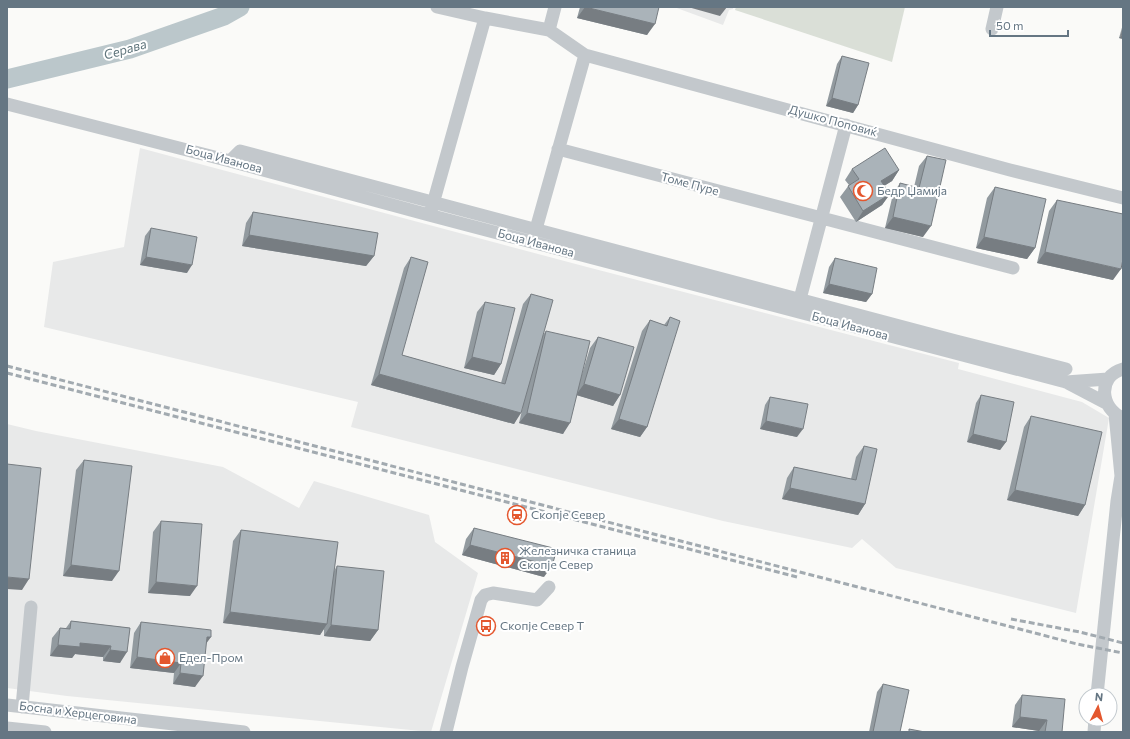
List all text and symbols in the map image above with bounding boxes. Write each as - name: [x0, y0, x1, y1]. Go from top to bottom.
- scale bar: [990, 12, 1068, 38]
- text: 50 m: [996, 18, 1024, 32]
- water label: Серава: [102, 35, 148, 63]
- street label: Душко Поповиќ: [788, 102, 880, 139]
- street label: Боца Иванова: [185, 141, 264, 175]
- street label: Томе Пуре: [660, 169, 721, 198]
- mosque icon: Бедр Џамија: [852, 180, 874, 202]
- place label: Бедр Џамија: [877, 183, 947, 197]
- street label: Боца Иванова: [497, 225, 576, 259]
- street label: Боца Иванова: [811, 308, 890, 342]
- station icon: Скопје Север: [506, 504, 528, 526]
- place label: Скопје Север: [531, 507, 605, 521]
- place label: Железничка станица Скопје Север: [519, 543, 636, 571]
- building icon: Железничка станица Скопје Север: [494, 547, 516, 569]
- bus stop icon: Скопје Север Т: [475, 615, 497, 637]
- place label: Скопје Север Т: [500, 618, 585, 632]
- shop icon: Едел-Пром: [154, 647, 176, 669]
- place label: Едел-Пром: [179, 650, 243, 664]
- north arrow: [1078, 687, 1118, 727]
- text: N: [1094, 690, 1104, 703]
- street label: Босна и Херцеговина: [19, 698, 138, 726]

